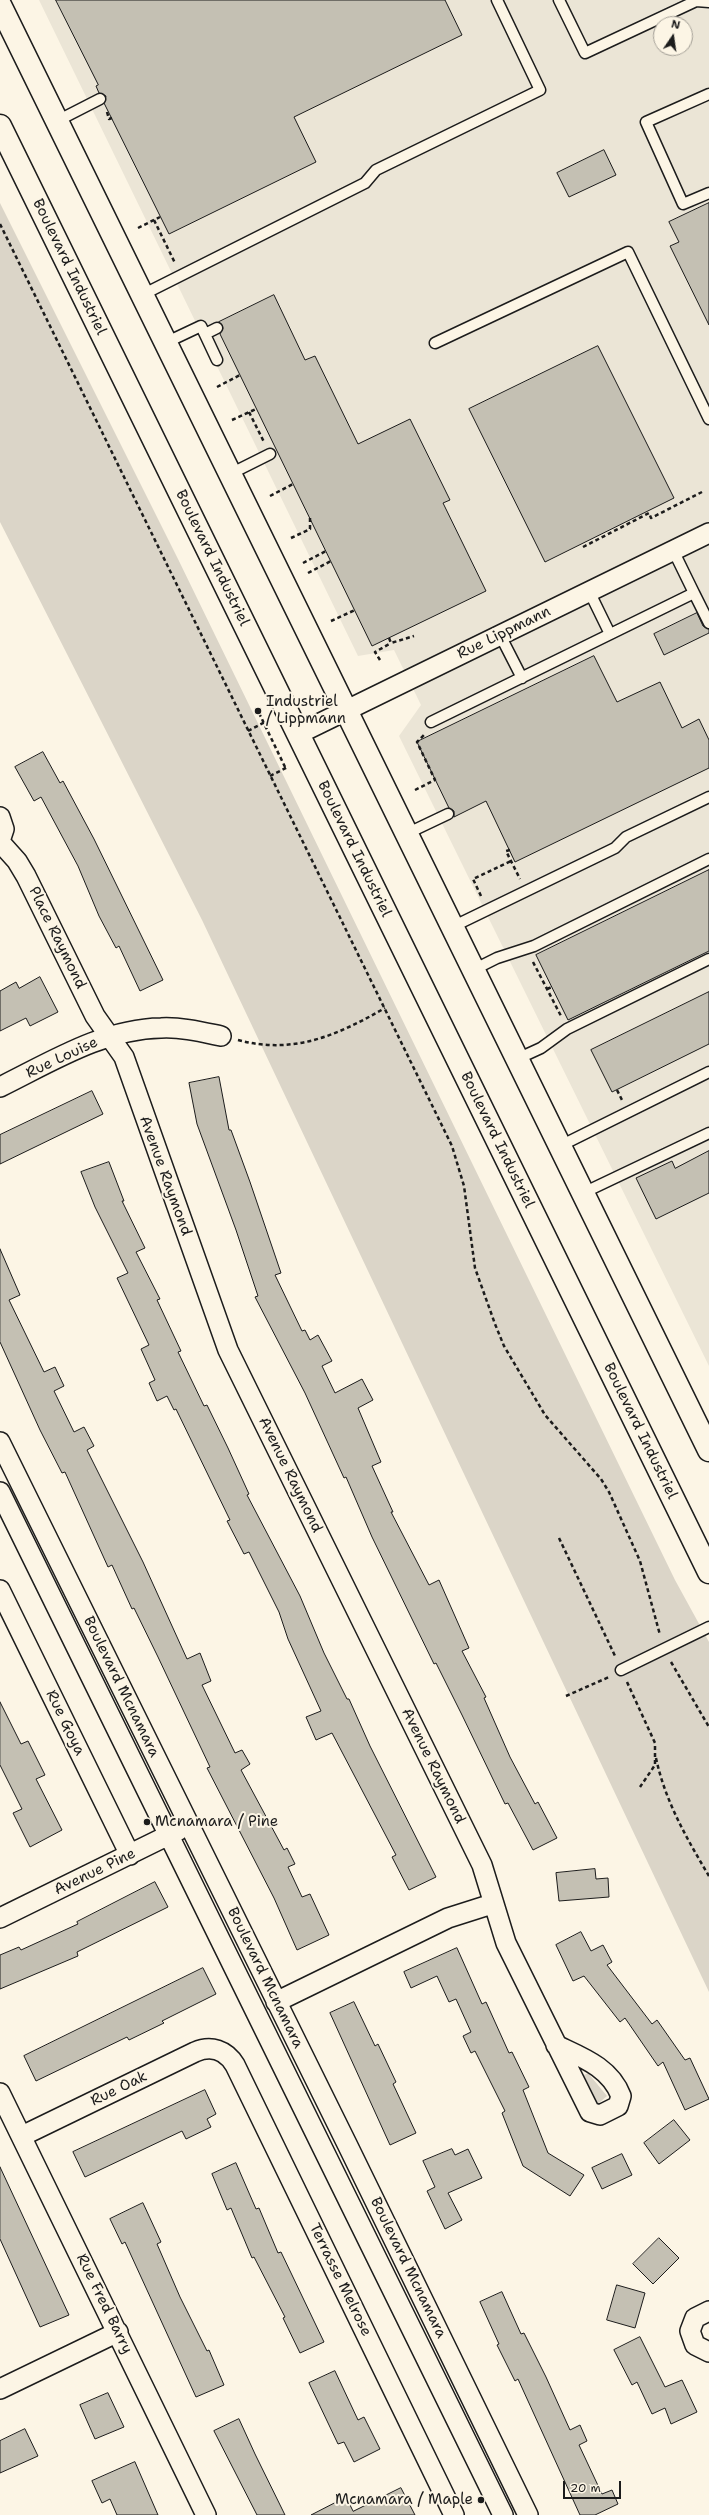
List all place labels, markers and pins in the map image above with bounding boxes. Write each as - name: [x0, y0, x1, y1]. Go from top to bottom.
- place label: Industriel / Lippmann: [266, 693, 346, 728]
- marker: Industriel / Lippmann: [253, 706, 263, 716]
- place label: Mcnamara / Pine: [155, 1813, 278, 1831]
- marker: Mcnamara / Pine: [142, 1817, 152, 1827]
- place label: Mcnamara / Maple: [335, 2491, 473, 2509]
- marker: Mcnamara / Maple: [476, 2495, 486, 2505]

